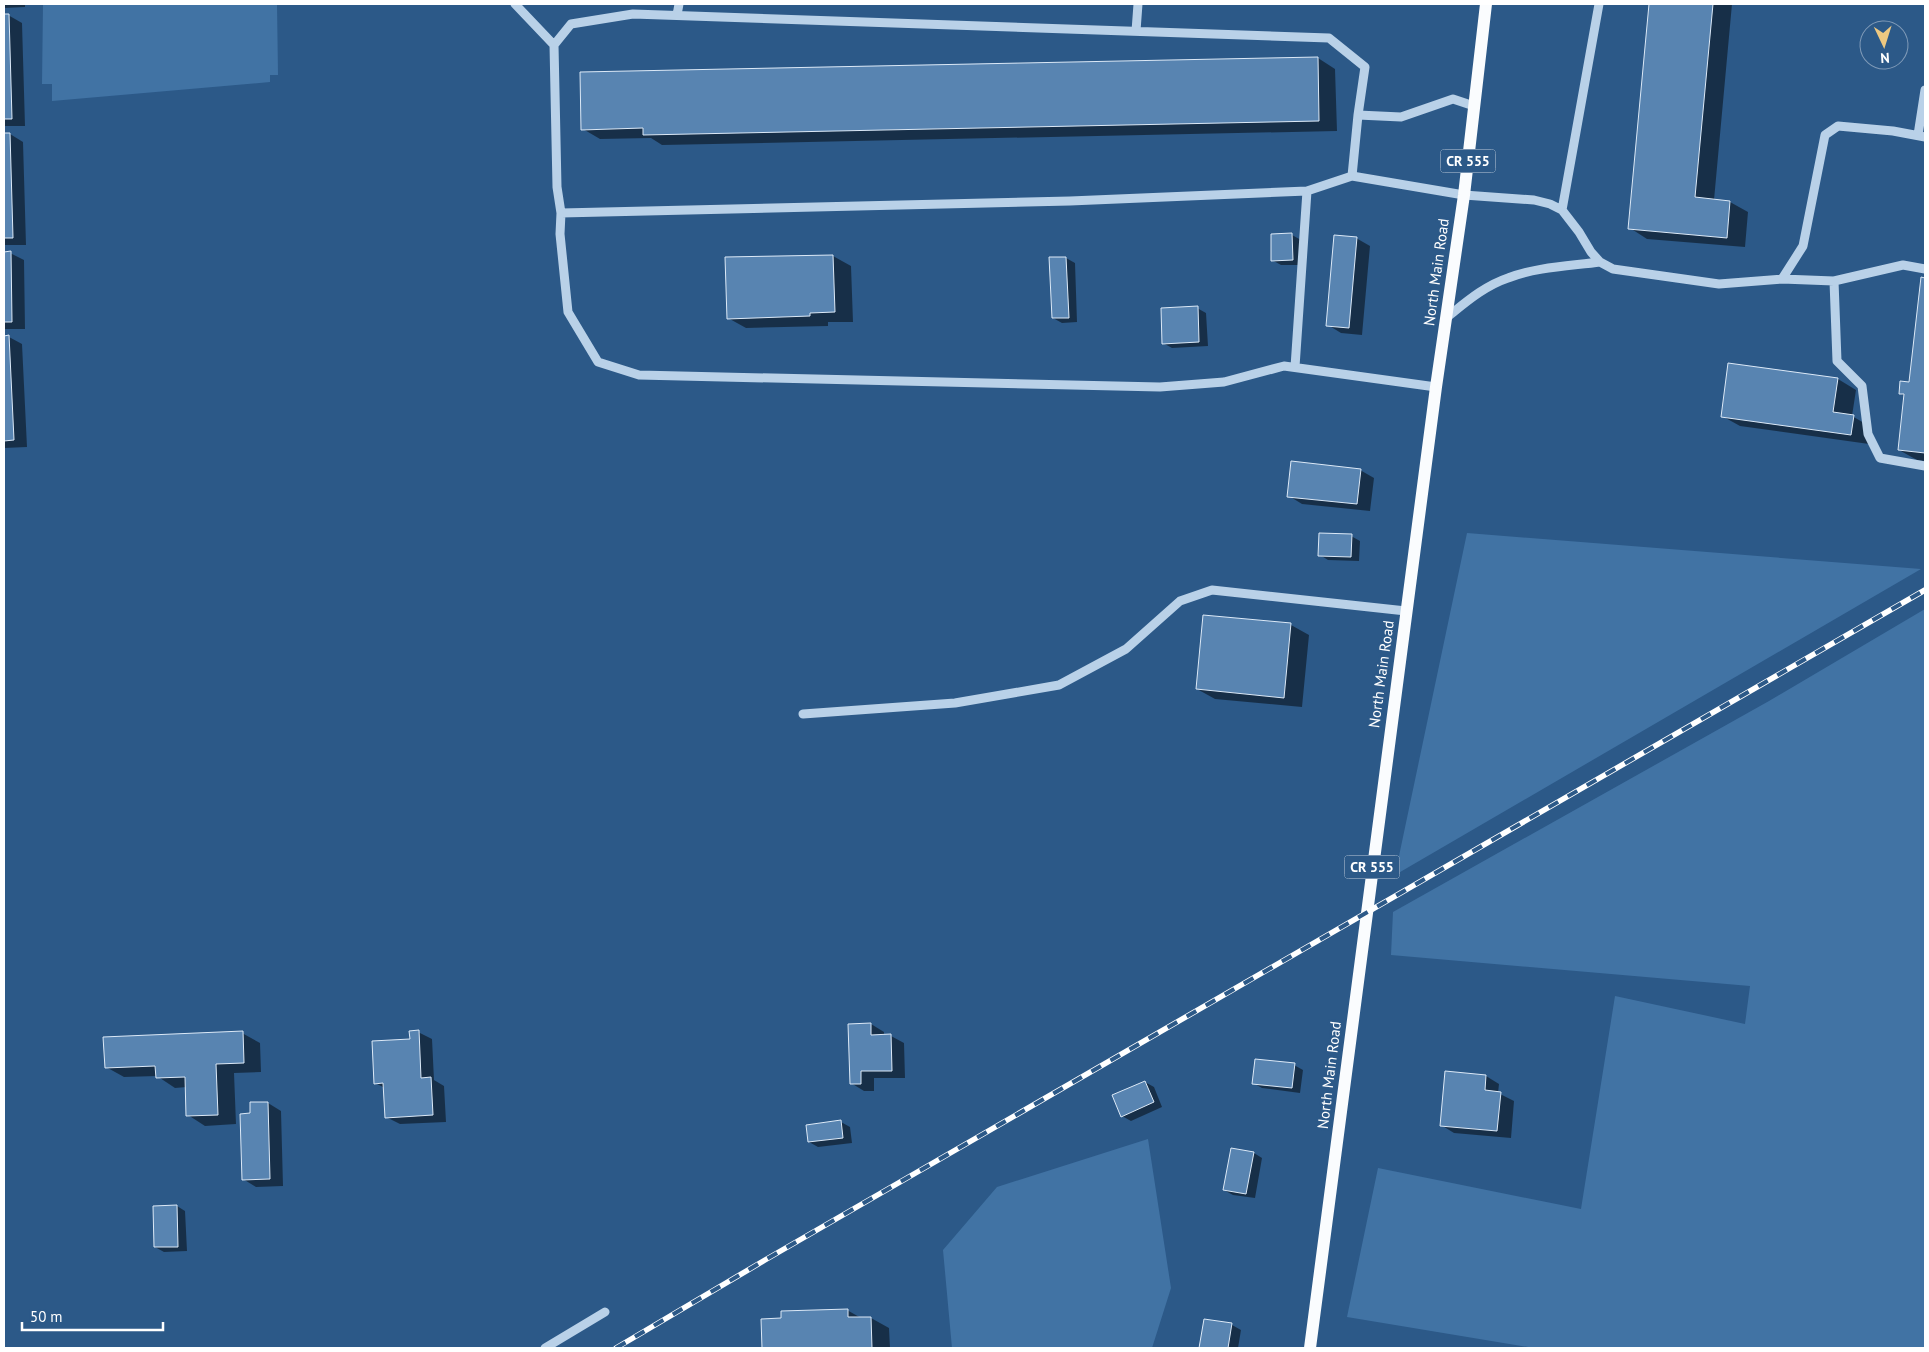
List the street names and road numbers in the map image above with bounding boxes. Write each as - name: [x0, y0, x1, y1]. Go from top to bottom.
- road number: CR 555: [1440, 150, 1496, 172]
- street label: North Main Road: [1419, 217, 1453, 327]
- street label: North Main Road: [1364, 619, 1398, 729]
- road number: CR 555: [1344, 856, 1400, 879]
- street label: North Main Road: [1313, 1020, 1345, 1130]

